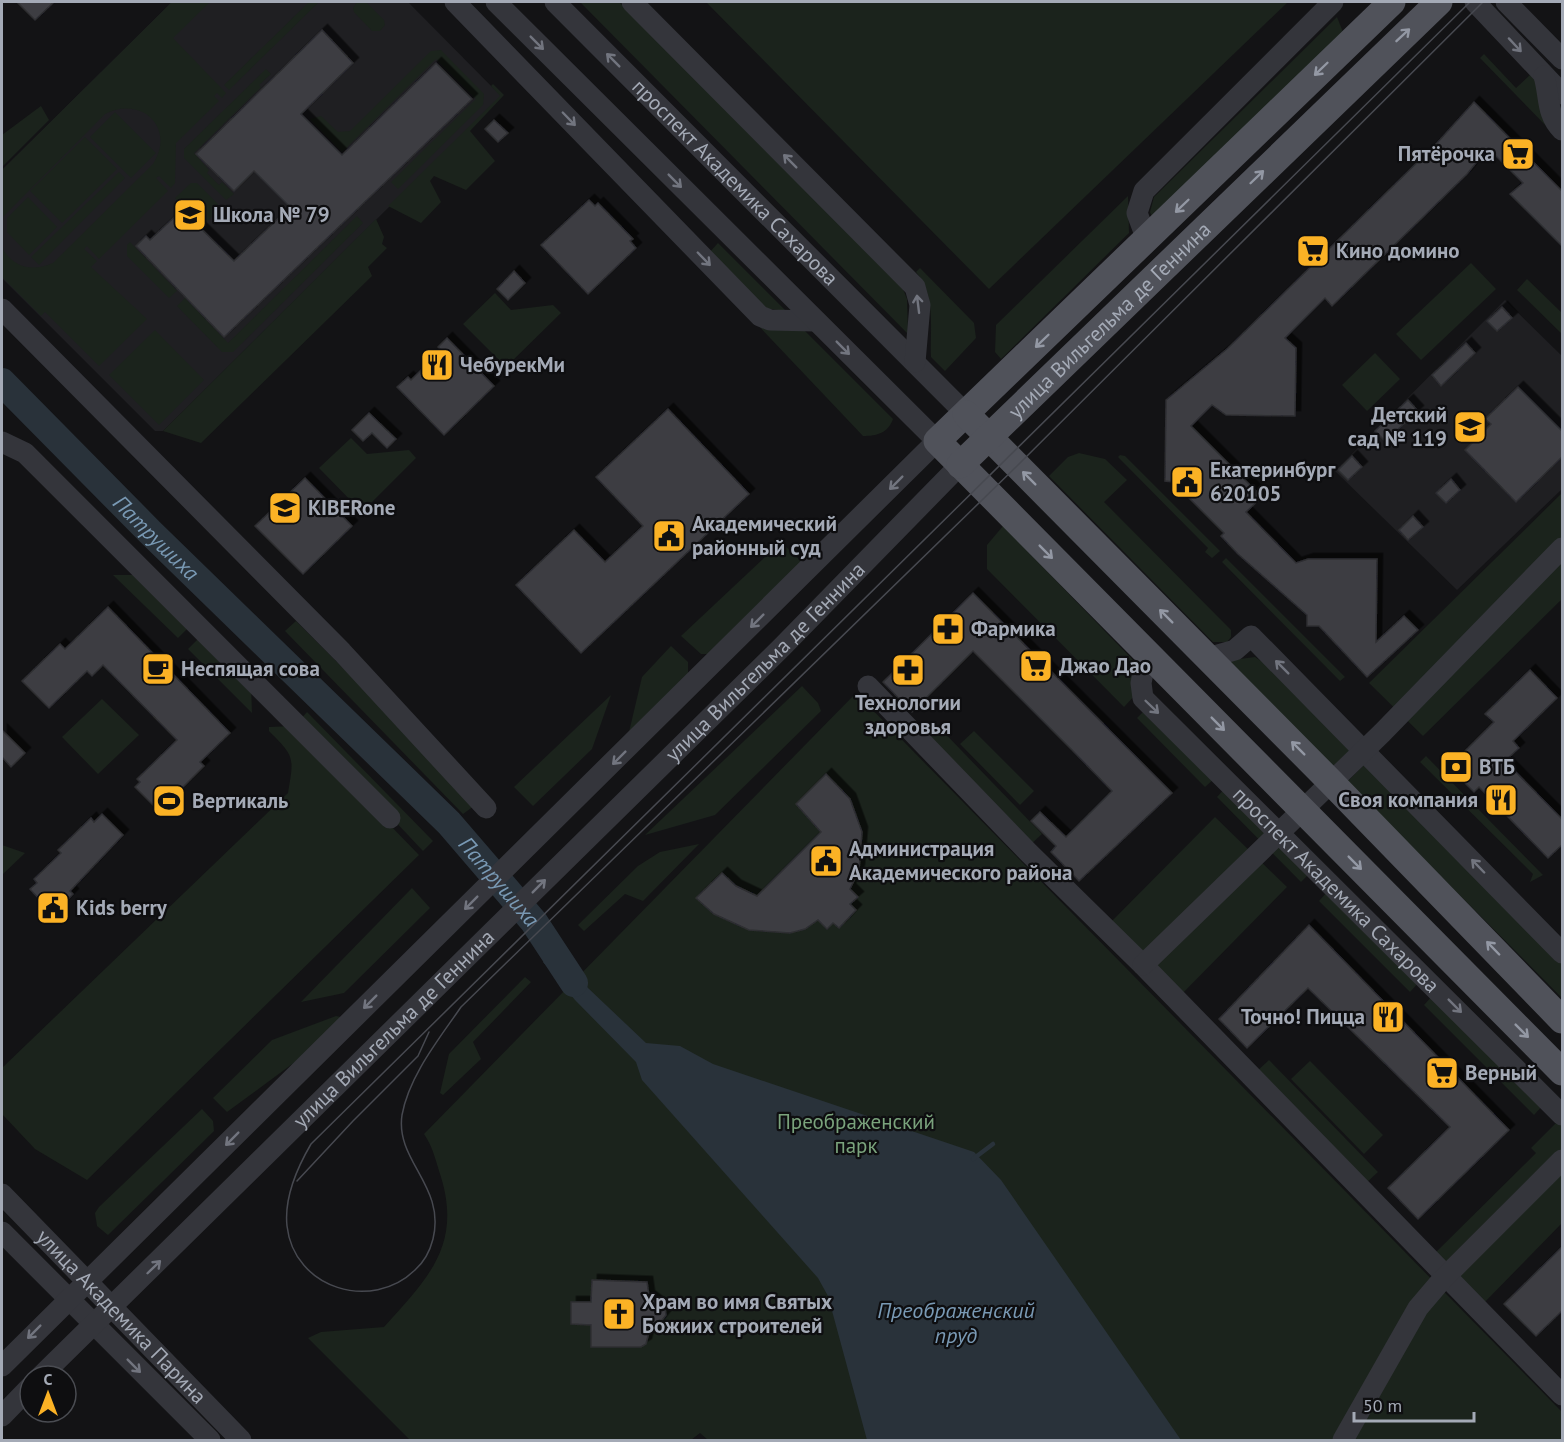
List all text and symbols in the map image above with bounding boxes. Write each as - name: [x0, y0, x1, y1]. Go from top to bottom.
- one-way arrow: [1395, 28, 1410, 42]
- one-way arrow: [530, 35, 545, 50]
- one-way arrow: [1508, 37, 1522, 52]
- one-way arrow: [606, 52, 621, 67]
- one-way arrow: [1314, 62, 1329, 76]
- street label: проспект Академика Сахарова: [627, 73, 844, 291]
- one-way arrow: [561, 111, 576, 126]
- supermarket icon: Пятёрочка: [1500, 136, 1536, 172]
- place label: Пятёрочка: [1398, 140, 1495, 167]
- one-way arrow: [782, 154, 797, 168]
- one-way arrow: [1249, 170, 1264, 184]
- one-way arrow: [668, 173, 682, 188]
- school or university icon: Школа № 79: [172, 197, 208, 233]
- one-way arrow: [1175, 198, 1190, 213]
- place label: Школа № 79: [213, 201, 330, 228]
- street label: улица Вильгельма де Геннина: [1002, 216, 1216, 424]
- supermarket icon: Кино домино: [1295, 233, 1331, 269]
- place label: Кино домино: [1336, 237, 1460, 264]
- one-way arrow: [697, 251, 712, 266]
- one-way arrow: [912, 295, 923, 314]
- one-way arrow: [1034, 334, 1049, 348]
- one-way arrow: [835, 341, 850, 356]
- restaurant icon: ЧебурекМи: [419, 347, 455, 383]
- place label: ЧебурекМи: [460, 351, 565, 378]
- place label: Детский сад № 119: [1348, 401, 1447, 452]
- school or university icon: Детский сад № 119: [1452, 409, 1488, 445]
- place label: Екатеринбург 620105: [1210, 456, 1335, 507]
- public building icon: Екатеринбург 620105: [1169, 464, 1205, 500]
- one-way arrow: [1021, 470, 1036, 485]
- one-way arrow: [888, 476, 903, 491]
- water label: Патрушиха: [107, 489, 205, 586]
- school or university icon: KIBERone: [267, 490, 303, 526]
- place label: KIBERone: [308, 494, 395, 521]
- place label: Академический районный суд: [692, 510, 837, 561]
- public building icon: Академический районный суд: [651, 518, 687, 554]
- one-way arrow: [1039, 544, 1054, 559]
- street label: улица Вильгельма де Геннина: [659, 556, 871, 767]
- one-way arrow: [1158, 609, 1173, 624]
- pharmacy icon: Фармика: [930, 611, 966, 647]
- one-way arrow: [750, 613, 765, 628]
- place label: Фармика: [971, 615, 1056, 642]
- supermarket icon: Джао Дао: [1018, 648, 1054, 684]
- cafe icon: Неспящая сова: [140, 651, 176, 687]
- pharmacy icon: Технологии здоровья: [890, 652, 926, 688]
- place label: Джао Дао: [1059, 652, 1151, 679]
- place label: Неспящая сова: [181, 655, 320, 682]
- one-way arrow: [1275, 660, 1290, 675]
- place label: Технологии здоровья: [855, 689, 961, 740]
- one-way arrow: [1145, 699, 1160, 714]
- one-way arrow: [1210, 717, 1225, 732]
- one-way arrow: [1290, 741, 1305, 756]
- bank icon: ВТБ: [1438, 749, 1474, 785]
- one-way arrow: [611, 750, 626, 765]
- place label: ВТБ: [1479, 753, 1515, 780]
- street label: проспект Академика Сахарова: [1227, 781, 1445, 998]
- restaurant icon: Своя компания: [1483, 782, 1519, 818]
- sports icon: Вертикаль: [151, 783, 187, 819]
- place label: Своя компания: [1338, 786, 1478, 813]
- place label: Вертикаль: [192, 787, 288, 814]
- water label: Патрушиха: [453, 831, 546, 933]
- place label: Администрация Академического района: [849, 835, 1072, 886]
- public building icon: Администрация Академического района: [808, 843, 844, 879]
- one-way arrow: [1348, 855, 1362, 870]
- one-way arrow: [1470, 859, 1485, 874]
- one-way arrow: [532, 879, 547, 893]
- public building icon: Kids berry: [35, 890, 71, 926]
- place label: Kids berry: [76, 894, 168, 921]
- one-way arrow: [463, 896, 478, 911]
- street label: улица Вильгельма де Геннина: [287, 924, 500, 1133]
- one-way arrow: [1485, 941, 1500, 956]
- one-way arrow: [363, 995, 378, 1009]
- restaurant icon: Точно! Пицца: [1370, 999, 1406, 1035]
- one-way arrow: [1448, 999, 1462, 1014]
- place label: Точно! Пицца: [1241, 1003, 1365, 1030]
- one-way arrow: [1514, 1024, 1529, 1039]
- supermarket icon: Верный: [1424, 1055, 1460, 1091]
- place label: Верный: [1465, 1059, 1537, 1086]
- park label: Преображенский парк: [777, 1108, 935, 1159]
- one-way arrow: [224, 1132, 239, 1146]
- street label: улица Академика Парина: [31, 1223, 212, 1409]
- one-way arrow: [146, 1259, 161, 1274]
- place label: Храм во имя Святых Божиих строителей: [642, 1288, 832, 1339]
- church icon: Храм во имя Святых Божиих строителей: [601, 1296, 637, 1332]
- water label: Преображенский пруд: [877, 1296, 1035, 1349]
- one-way arrow: [27, 1325, 42, 1340]
- one-way arrow: [127, 1359, 142, 1374]
- north arrow: [18, 1364, 78, 1424]
- text: С: [44, 1369, 53, 1389]
- scale bar: [1354, 1385, 1474, 1423]
- text: 50 m: [1363, 1394, 1402, 1417]

